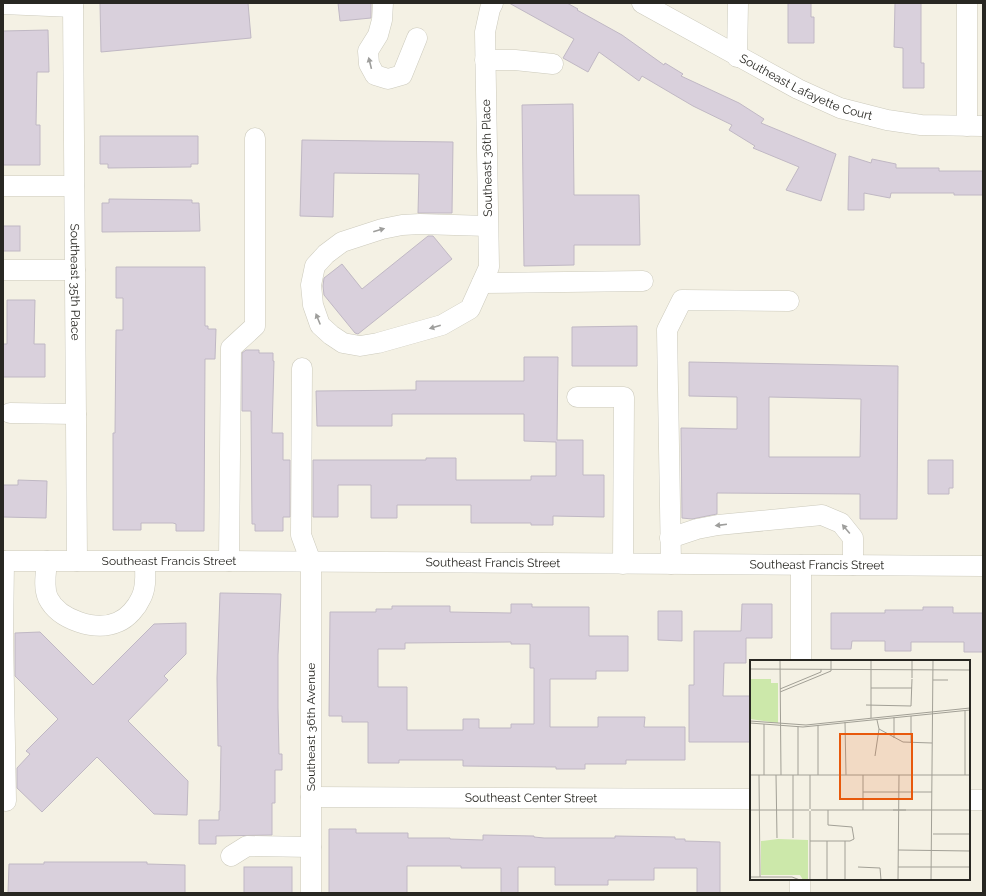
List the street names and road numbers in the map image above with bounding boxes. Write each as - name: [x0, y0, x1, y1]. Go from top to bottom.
- street label: Southeast Lafayette Court: [737, 51, 874, 123]
- street label: Southeast 36th Place: [479, 99, 495, 217]
- street label: Southeast 35th Place: [68, 223, 82, 341]
- street label: Southeast Francis Street: [102, 554, 236, 568]
- street label: Southeast Francis Street: [426, 555, 560, 570]
- street label: Southeast Francis Street: [750, 557, 884, 572]
- street label: Southeast 36th Avenue: [304, 663, 318, 791]
- street label: Southeast Center Street: [465, 791, 597, 805]

